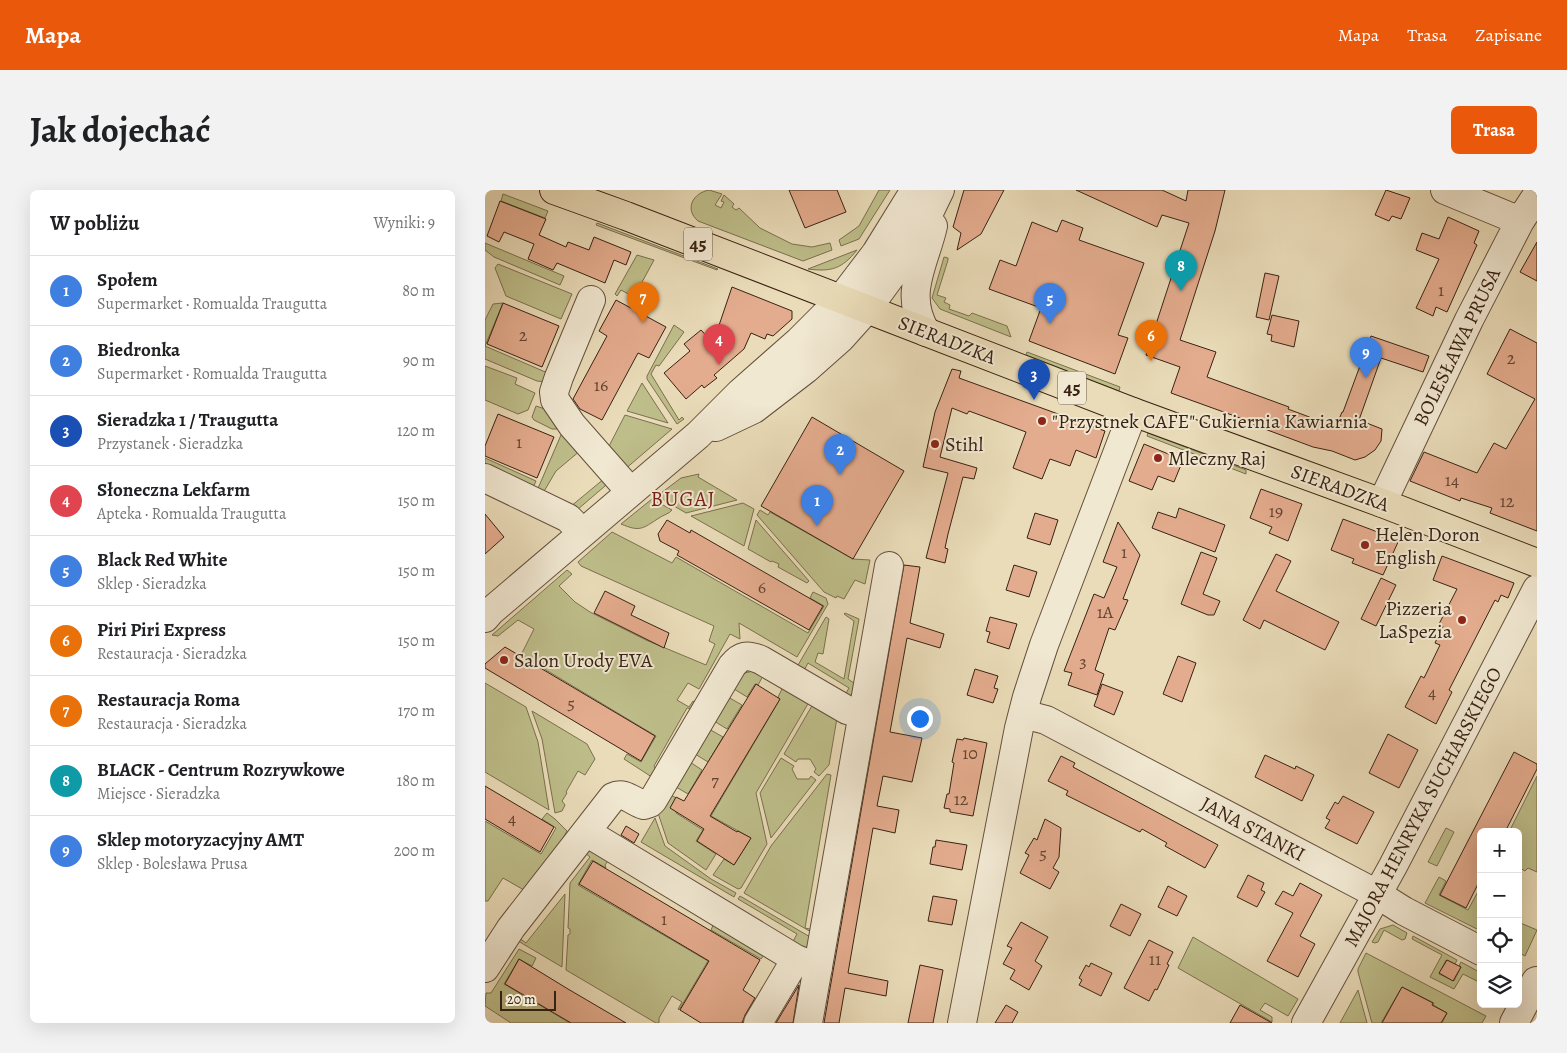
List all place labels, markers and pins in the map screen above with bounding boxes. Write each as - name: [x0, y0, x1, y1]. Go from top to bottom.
- pin: 8: [1165, 250, 1197, 291]
- pin: 7: [627, 282, 659, 323]
- pin: 5: [1034, 283, 1066, 324]
- pin: 6: [1135, 320, 1167, 361]
- pin: 4: [703, 324, 735, 365]
- pin: 9: [1350, 337, 1382, 378]
- pin: 3: [1018, 359, 1050, 400]
- place label: "Przystnek CAFE" Cukiernia Kawiarnia: [1052, 408, 1369, 435]
- marker: "Przystnek CAFE" Cukiernia Kawiarnia: [1036, 415, 1048, 427]
- place label: Stihl: [945, 431, 984, 458]
- pin: 2: [824, 434, 856, 475]
- marker: Stihl: [929, 438, 941, 450]
- place label: Mleczny Raj: [1168, 445, 1266, 472]
- marker: Mleczny Raj: [1152, 452, 1164, 464]
- pin: 1: [801, 485, 833, 526]
- place label: Helen Doron English: [1375, 521, 1480, 571]
- marker: Helen Doron English: [1359, 539, 1371, 551]
- place label: Pizzeria LaSpezia: [1378, 595, 1453, 645]
- marker: Pizzeria LaSpezia: [1456, 614, 1468, 626]
- place label: Salon Urody EVA: [514, 647, 653, 674]
- marker: Salon Urody EVA: [498, 654, 510, 666]

